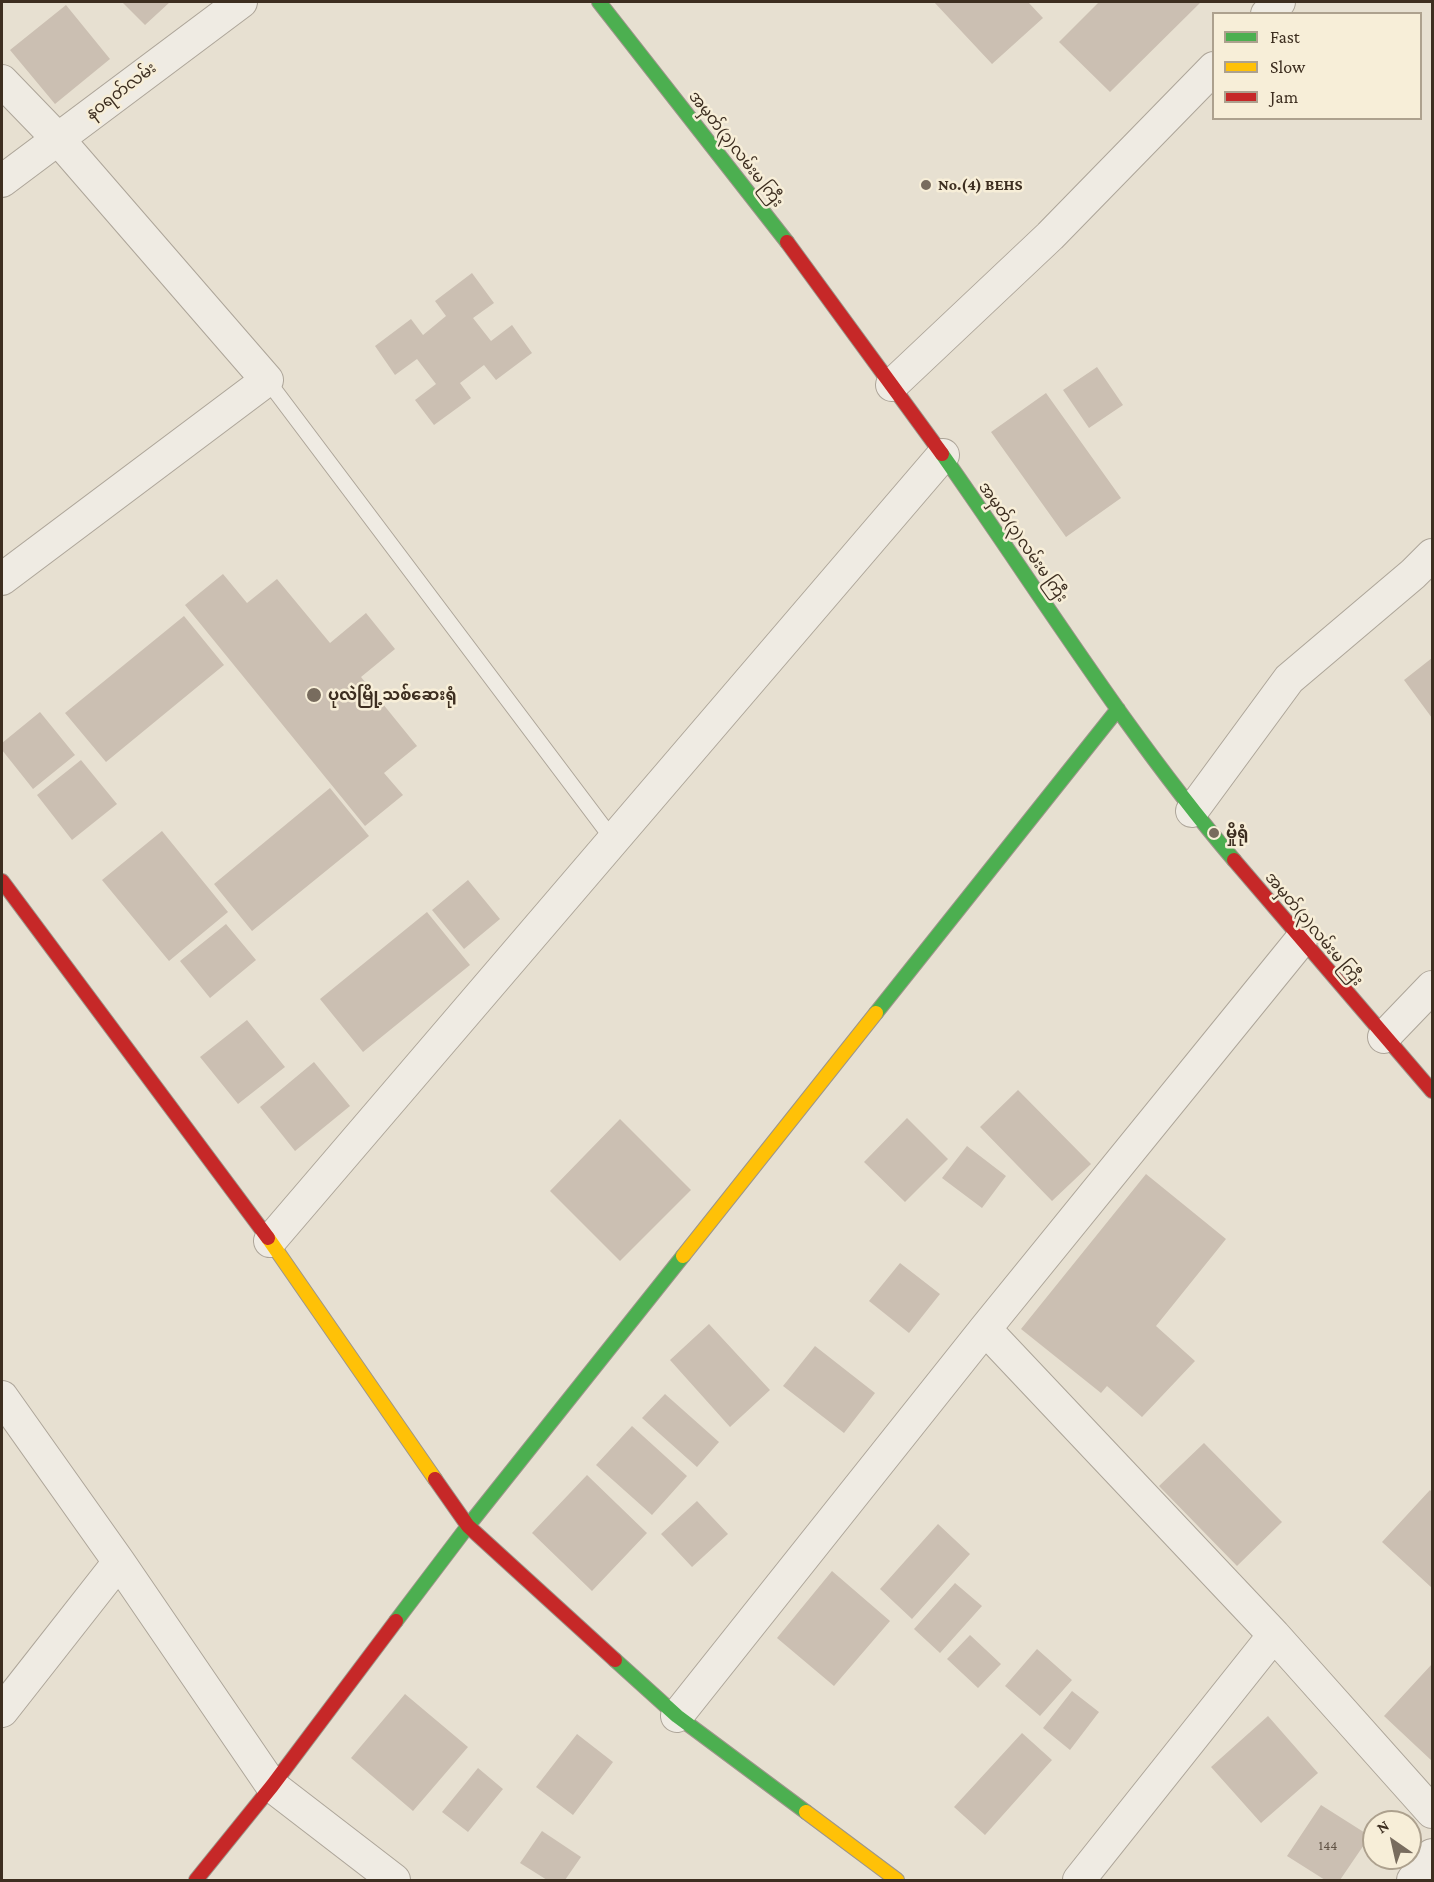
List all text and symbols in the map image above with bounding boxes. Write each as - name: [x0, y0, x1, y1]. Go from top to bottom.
- legend: [1212, 12, 1422, 120]
- text: Fast: [1270, 27, 1300, 47]
- text: Slow: [1270, 57, 1305, 77]
- street label: နဝရတ်လမ်း: [82, 58, 160, 124]
- street label: အမှတ်(၃)လမ်းမ ကြီး: [685, 87, 787, 211]
- text: Jam: [1270, 87, 1298, 107]
- place label: No.(4) BEHS: [938, 175, 1022, 195]
- marker: No.(4) BEHS: [919, 178, 933, 192]
- street label: အမှတ်(၃)လမ်းမ ကြီး: [974, 478, 1072, 606]
- place label: ပုလဲမြို့သစ်ဆေးရုံ: [328, 685, 457, 705]
- marker: ပုလဲမြို့သစ်ဆေးရုံ: [305, 686, 323, 704]
- place label: မှိုရုံ: [1226, 823, 1248, 843]
- marker: မှိုရုံ: [1207, 826, 1221, 840]
- street label: အမှတ်(၃)လမ်းမ ကြီး: [1261, 868, 1367, 990]
- north arrow: [1362, 1810, 1422, 1870]
- text: N: [1373, 1816, 1392, 1836]
- house number: 144: [1319, 1838, 1337, 1854]

